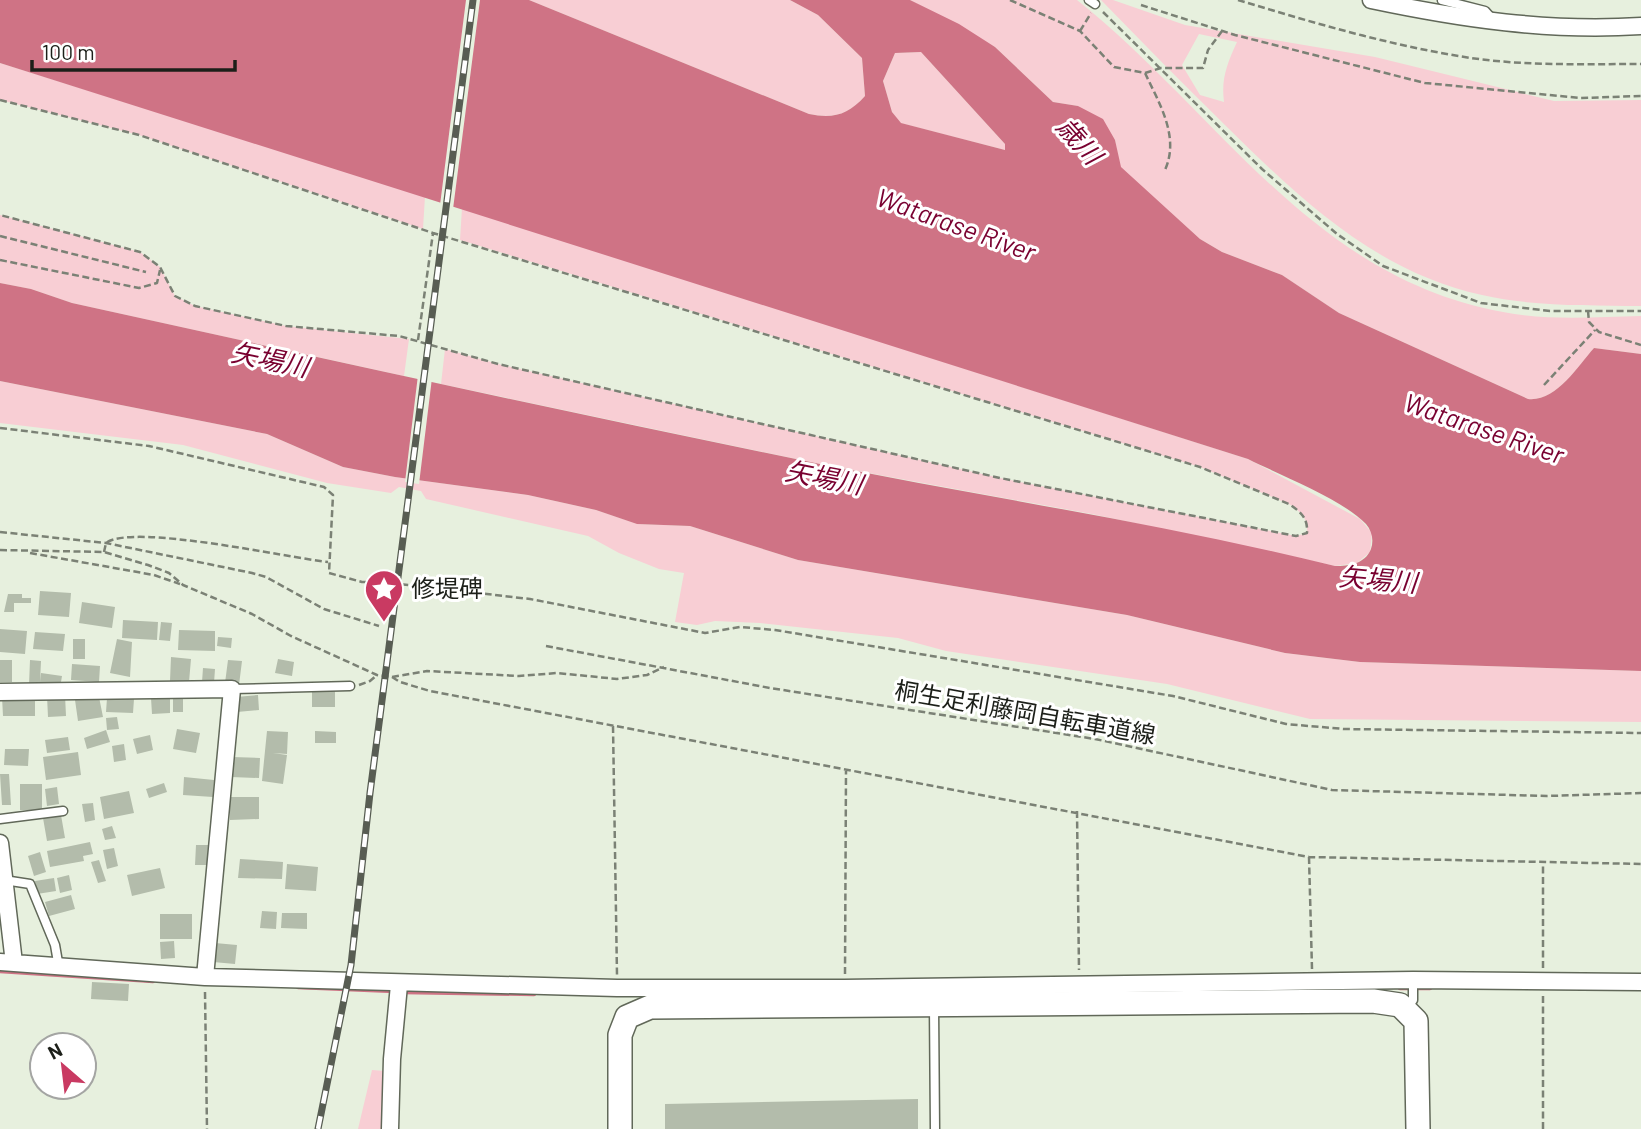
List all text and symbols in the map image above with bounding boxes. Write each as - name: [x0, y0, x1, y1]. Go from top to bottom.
- scale bar: [32, 28, 234, 72]
- text: 100 m: [42, 39, 95, 64]
- water label: 歳川: [1051, 110, 1111, 172]
- water label: Watarase River: [873, 180, 1041, 267]
- water label: 矢場川: [229, 335, 315, 382]
- water label: Watarase River: [1401, 386, 1569, 470]
- water label: 矢場川: [783, 454, 868, 500]
- water label: 矢場川: [1338, 560, 1421, 598]
- place icon: 修堤碑: [363, 568, 405, 623]
- place label: 修堤碑: [411, 573, 483, 602]
- street label: 桐生足利藤岡自転車道線: [893, 674, 1158, 749]
- north arrow: [28, 1031, 98, 1101]
- text: N: [44, 1037, 66, 1064]

